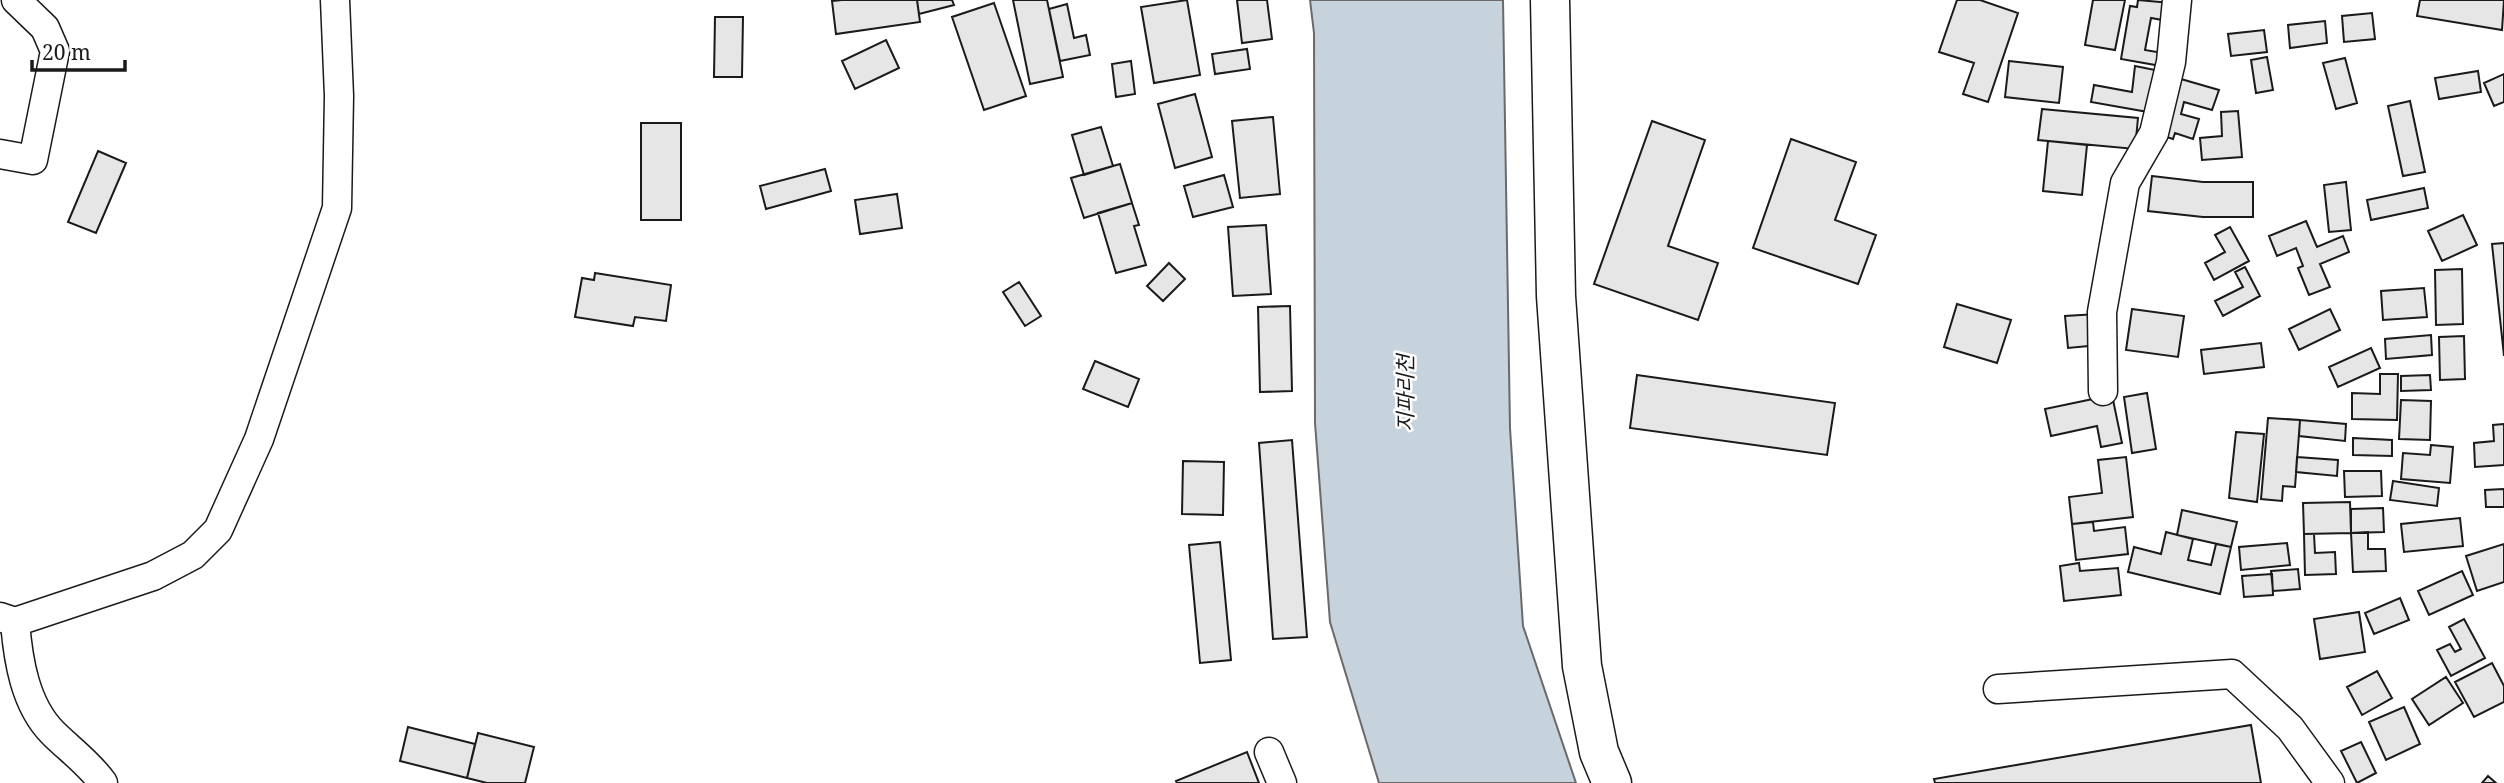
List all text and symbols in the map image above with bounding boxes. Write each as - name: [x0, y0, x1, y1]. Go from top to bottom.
- scale bar: [32, 28, 124, 72]
- text: 20 m: [42, 38, 91, 66]
- water label: 지파리천: [1391, 352, 1419, 432]

